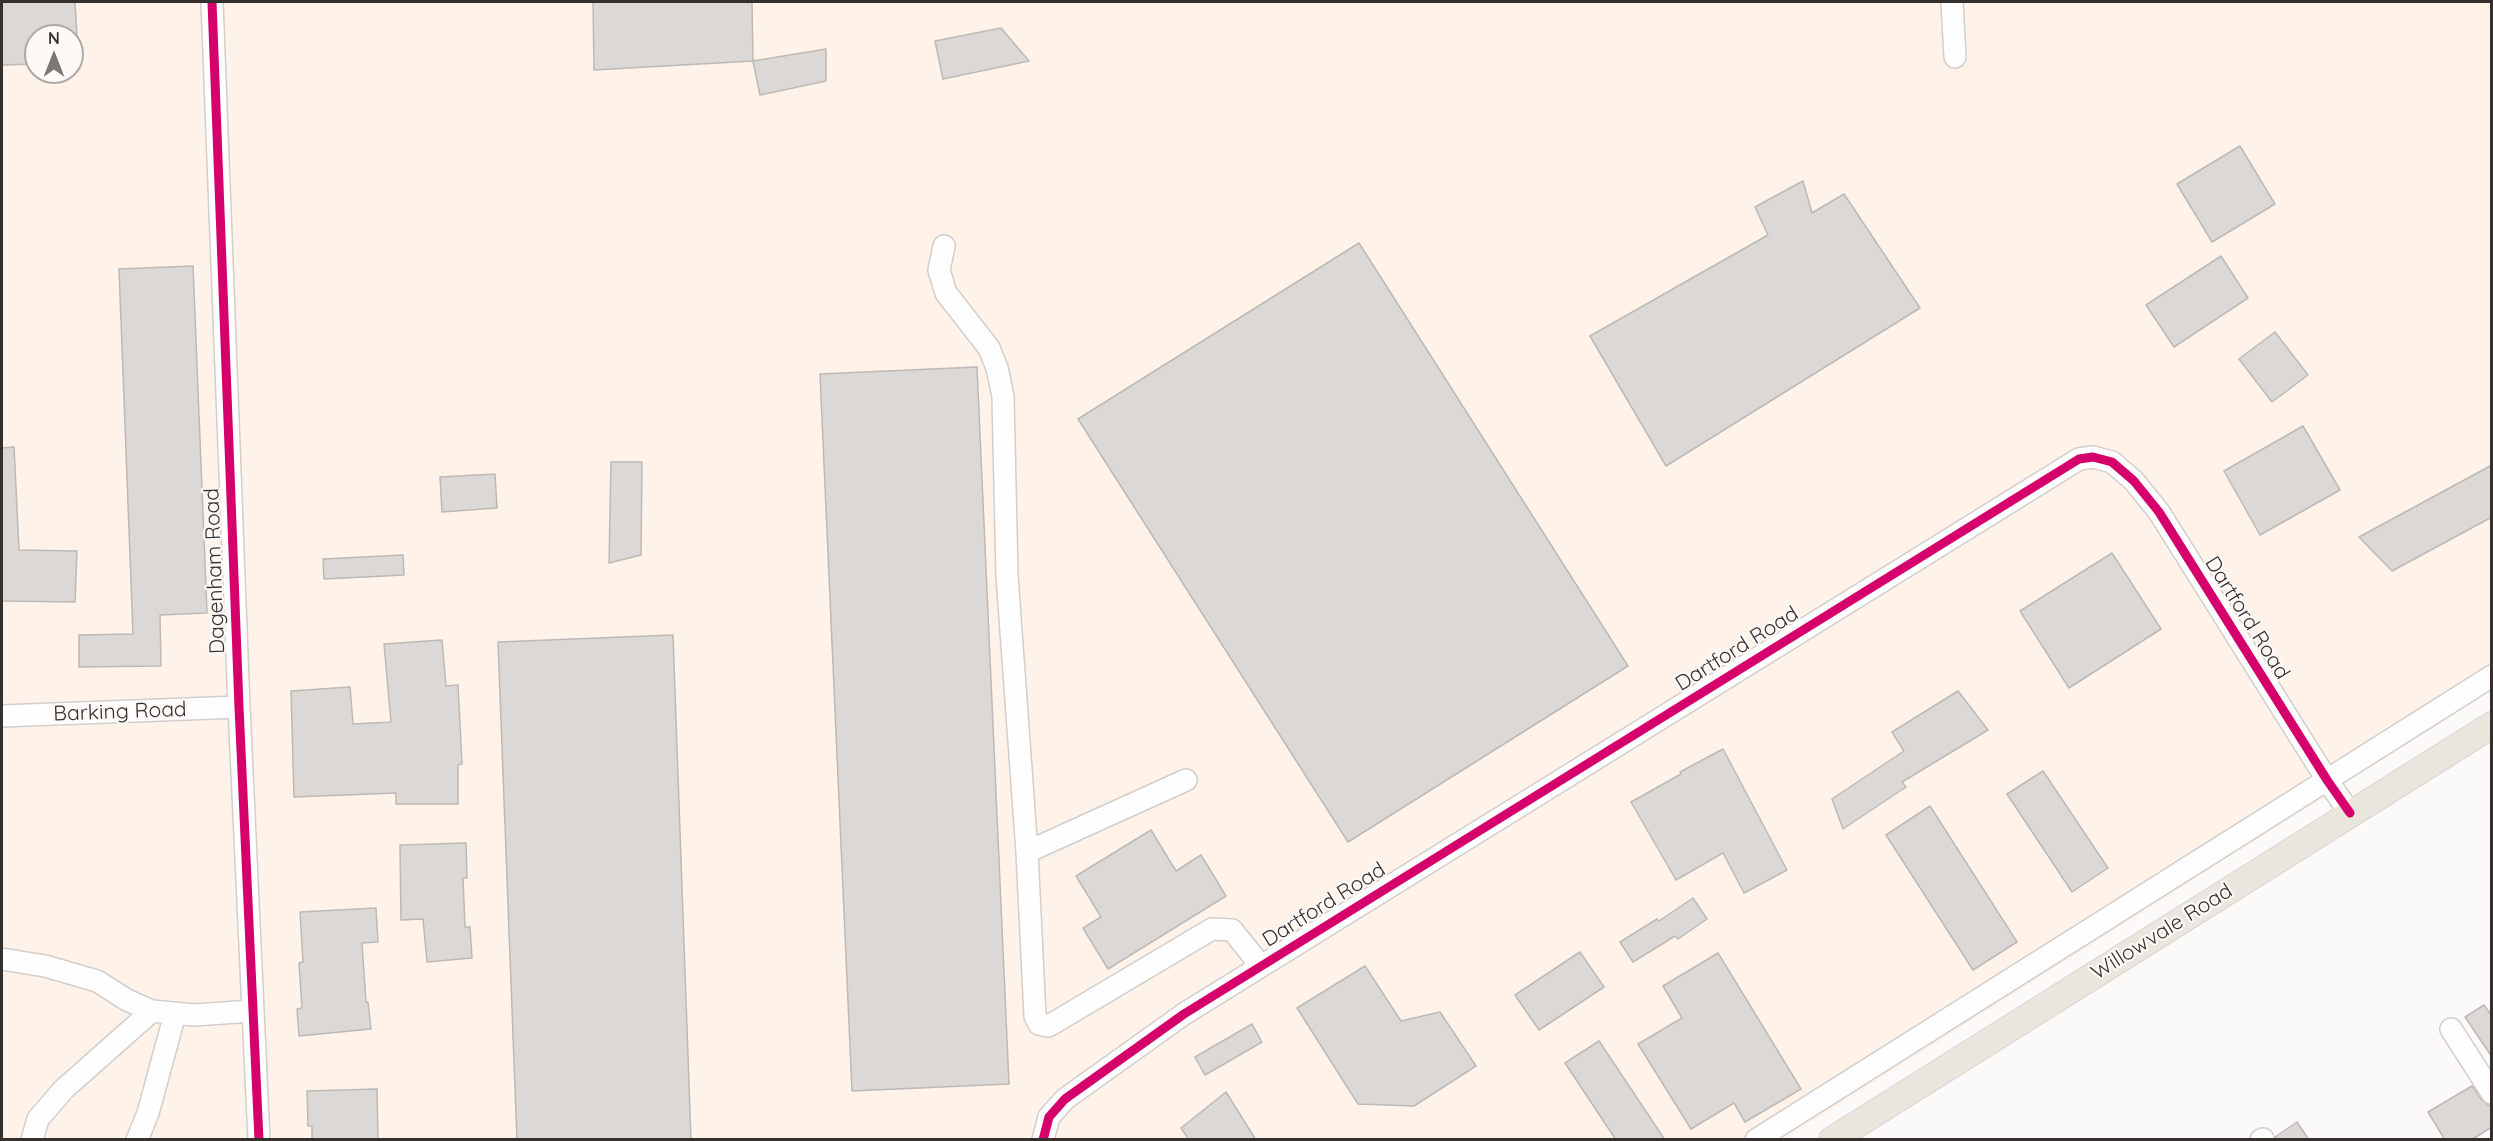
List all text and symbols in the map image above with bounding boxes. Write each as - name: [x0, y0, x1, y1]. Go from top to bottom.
- north arrow: [24, 24, 84, 84]
- text: N: [48, 28, 60, 48]
- street label: Dagenham Road: [200, 488, 230, 654]
- street label: Dartford Road: [2199, 552, 2295, 684]
- street label: Dartford Road: [1671, 601, 1803, 697]
- street label: Barking Road: [53, 697, 187, 727]
- street label: Dartford Road: [1258, 857, 1390, 953]
- street label: Willowvale Road: [2087, 878, 2237, 986]

